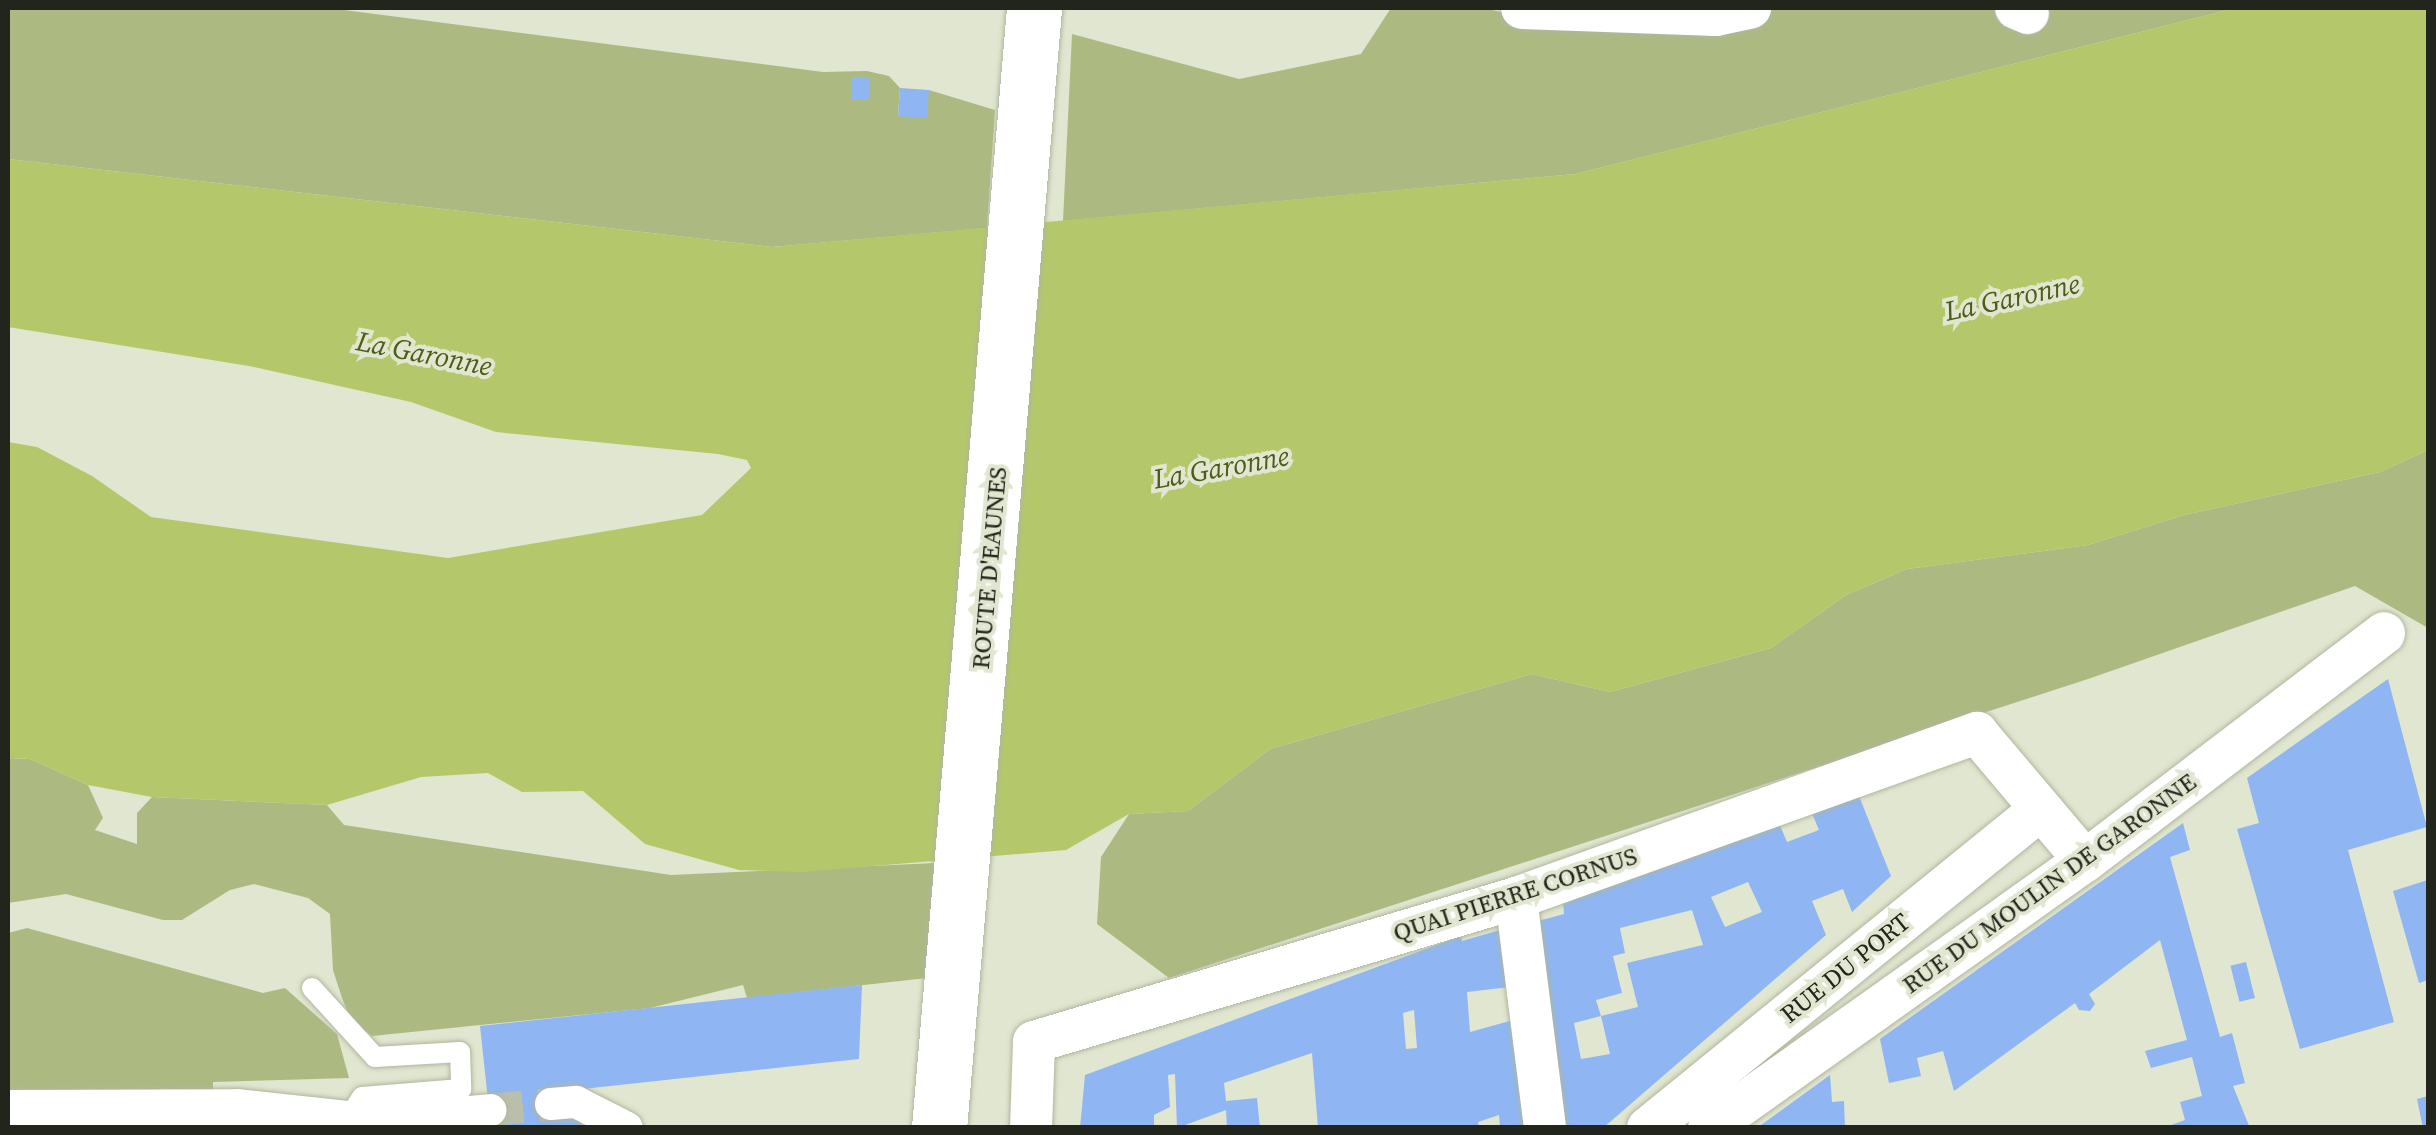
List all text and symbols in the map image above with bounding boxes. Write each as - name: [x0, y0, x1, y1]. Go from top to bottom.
- water label: La Garonne: [1941, 266, 2083, 328]
- water label: La Garonne: [353, 323, 495, 383]
- water label: La Garonne: [1151, 439, 1291, 495]
- street label: ROUTE D'EAUNES: [965, 466, 1013, 670]
- street label: RUE DU MOULIN DE GARONNE: [1896, 766, 2202, 1000]
- street label: QUAI PIERRE CORNUS: [1389, 840, 1641, 948]
- street label: RUE DU PORT: [1774, 907, 1916, 1029]

